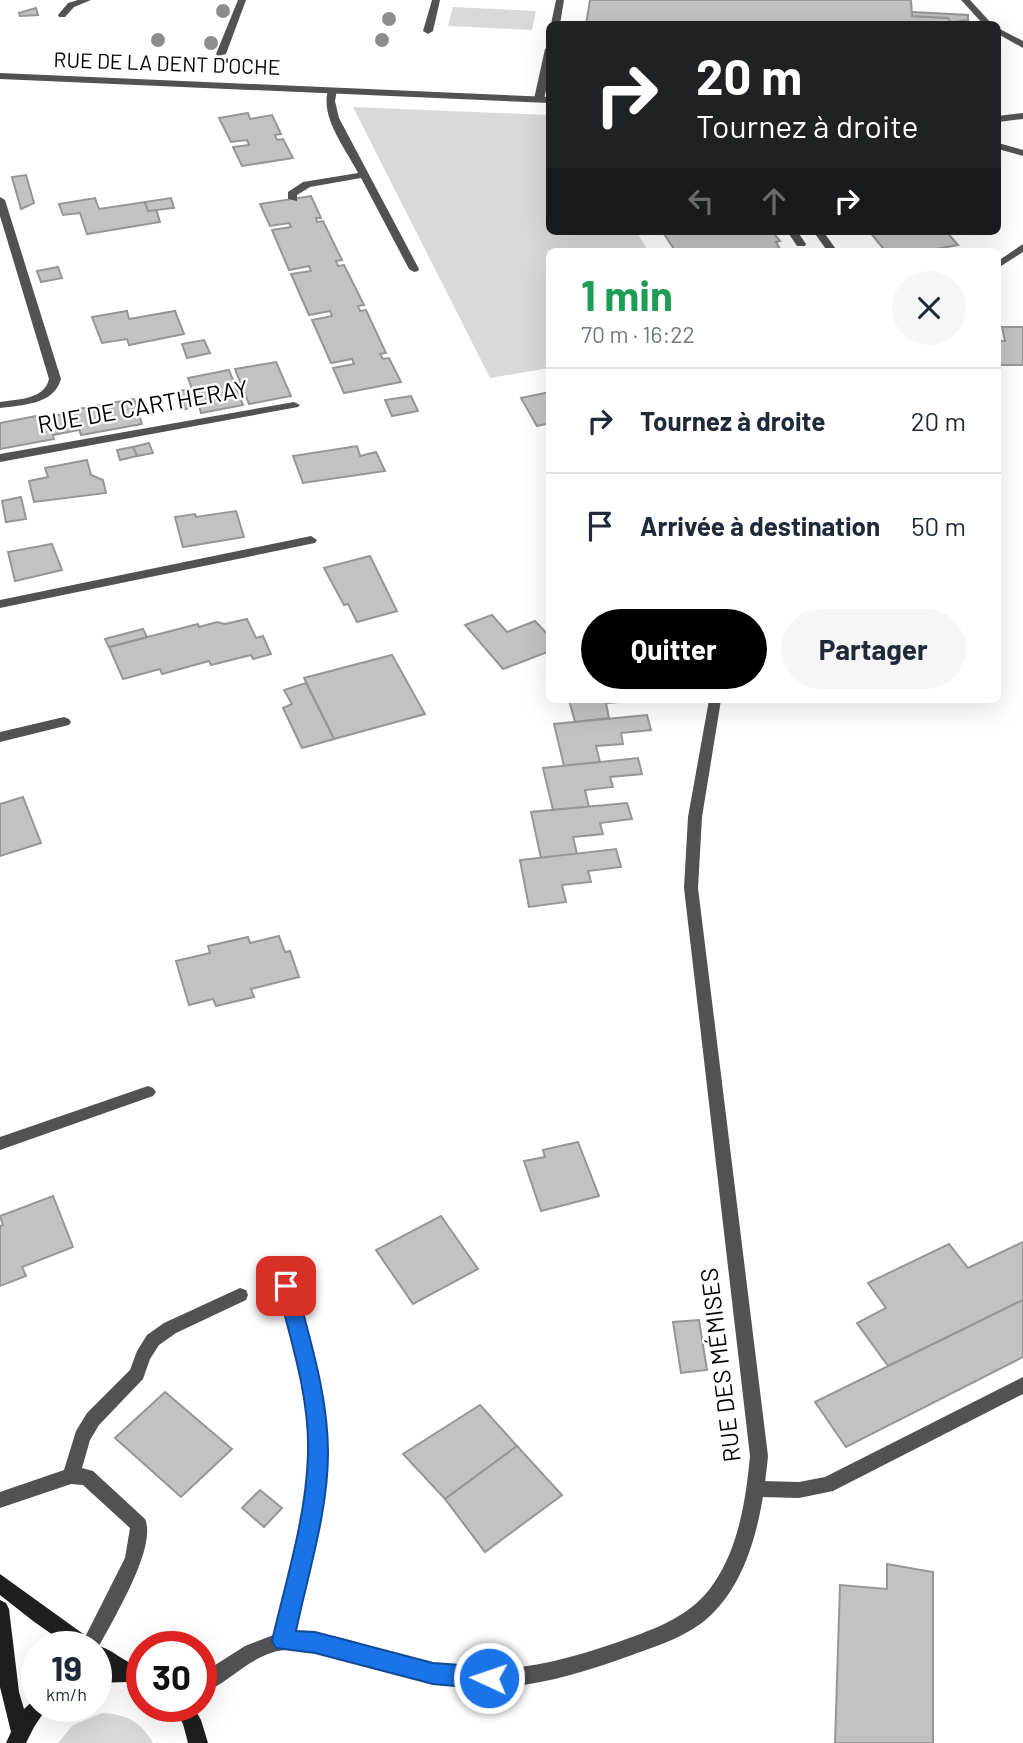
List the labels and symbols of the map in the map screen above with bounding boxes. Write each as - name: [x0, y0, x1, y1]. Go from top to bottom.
- street label: RUE DE LA DENT D'OCHE: [53, 46, 281, 79]
- street label: RUE DE CARTHERAY: [35, 373, 250, 438]
- pin: [256, 1256, 316, 1316]
- street label: RUE DES MÉMISES: [693, 1266, 746, 1464]
- speed limit sign: 30: [126, 1631, 217, 1722]
- position arrow: [452, 1641, 526, 1715]

